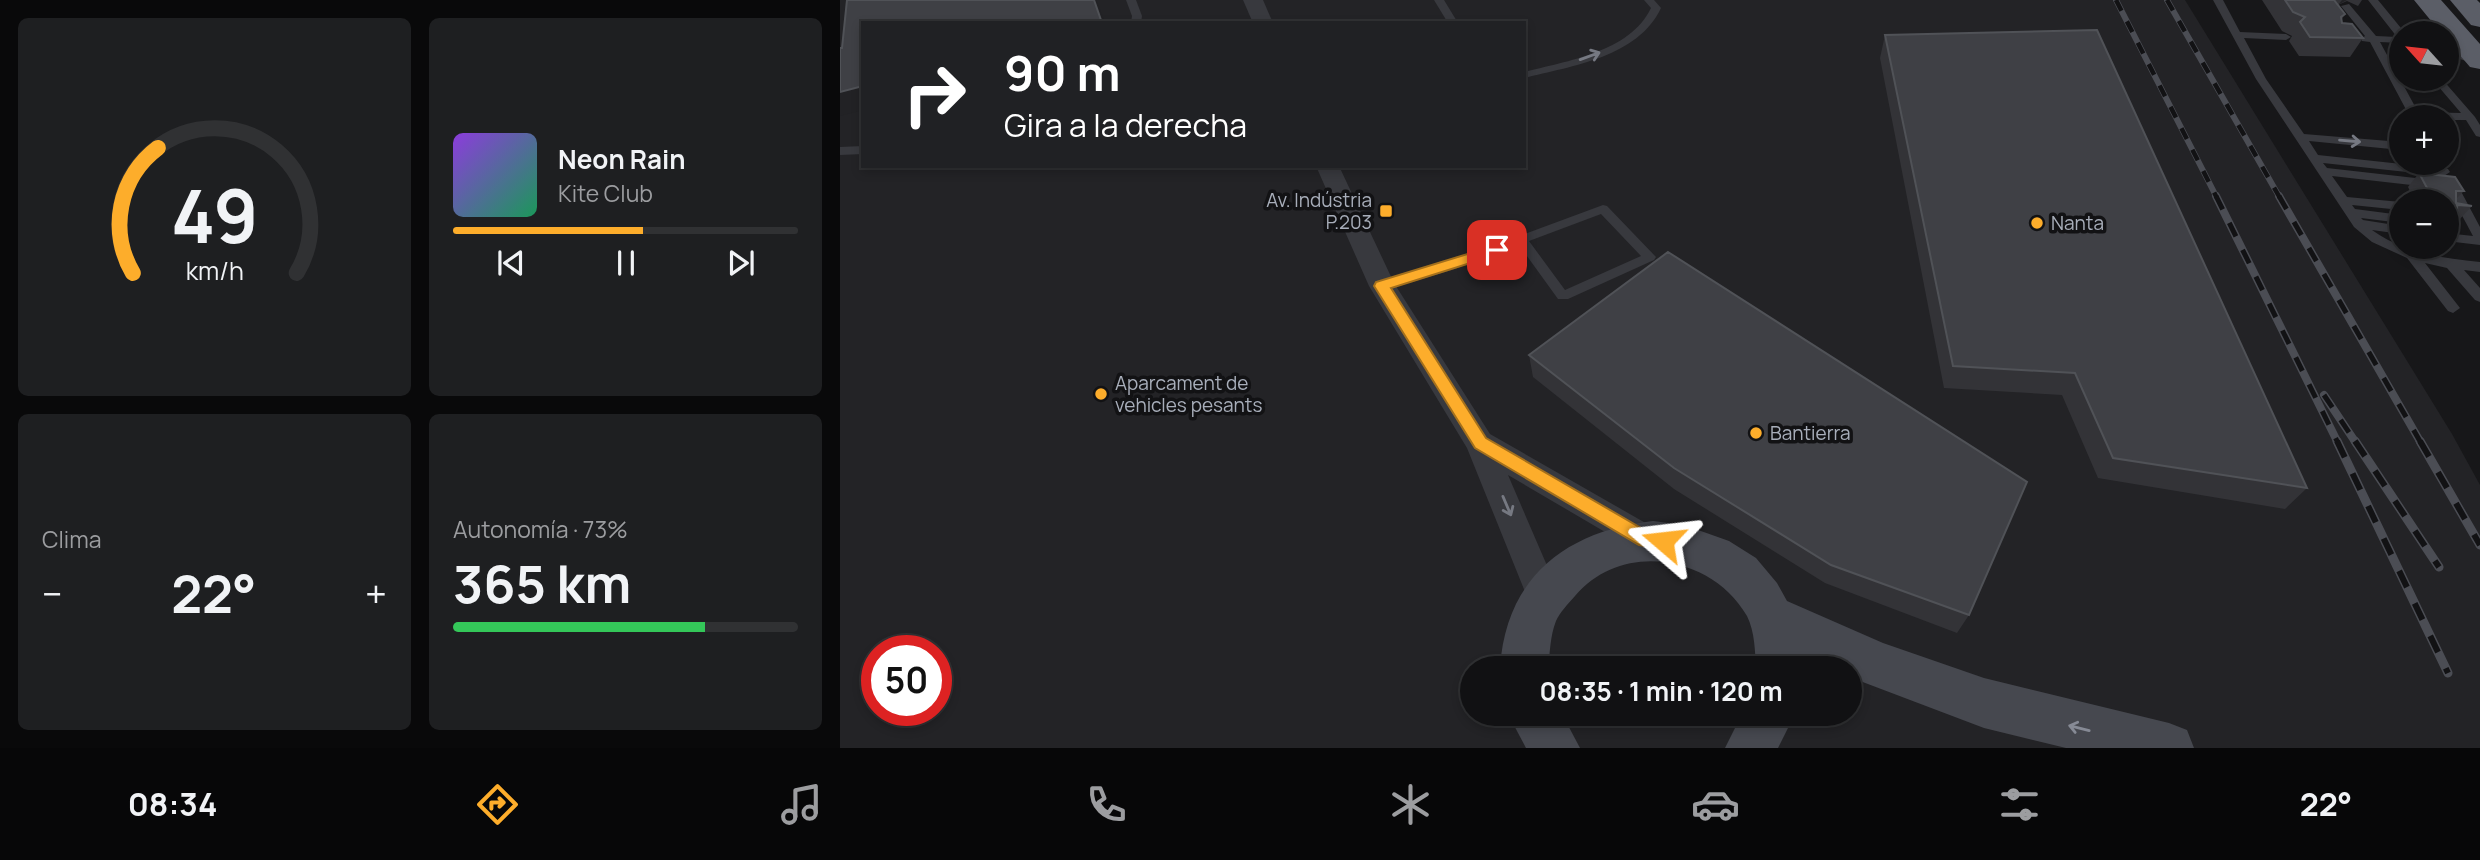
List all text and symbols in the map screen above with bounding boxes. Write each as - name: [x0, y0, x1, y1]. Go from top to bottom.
- north arrow: [2389, 21, 2459, 91]
- map controls: [2389, 21, 2459, 259]
- text: 90 m: [1004, 39, 1121, 106]
- one-way arrow: [1578, 48, 1600, 61]
- icon: right: [889, 49, 980, 140]
- text: Gira a la derecha: [1004, 103, 1247, 147]
- button: +: [2389, 105, 2459, 175]
- one-way arrow: [2338, 135, 2361, 148]
- text: Neon Rain: [558, 141, 686, 177]
- text: 49: [171, 166, 258, 266]
- text: Kite Club: [558, 177, 653, 209]
- place label: Av. Indústria P.203: [1266, 187, 1372, 235]
- button: −: [2389, 189, 2459, 259]
- marker: Av. Indústria P.203: [1378, 203, 1394, 219]
- place label: Nanta: [2051, 210, 2104, 236]
- marker: Nanta: [2029, 215, 2045, 231]
- pin: [1467, 220, 1527, 280]
- icon: arrive: [1478, 231, 1516, 269]
- icon: previous: [492, 244, 530, 282]
- icon: pause: [607, 244, 645, 282]
- icon: next: [722, 244, 760, 282]
- text: km/h: [185, 253, 244, 288]
- place label: Aparcament de vehicles pesants: [1115, 370, 1262, 418]
- marker: Aparcament de vehicles pesants: [1093, 386, 1109, 402]
- place label: Bantierra: [1770, 420, 1851, 446]
- marker: Bantierra: [1748, 425, 1764, 441]
- one-way arrow: [1501, 495, 1514, 516]
- position arrow: [1626, 504, 1700, 578]
- text: Autonomía · 73%: [453, 513, 628, 545]
- text: Clima: [42, 523, 101, 555]
- text: 365 km: [453, 548, 631, 619]
- text: 22°: [171, 558, 256, 629]
- text: −: [42, 567, 63, 619]
- text: +: [365, 567, 387, 619]
- speed limit sign: 50: [861, 635, 952, 726]
- text: 08:35 · 1 min · 120 m: [1539, 673, 1783, 709]
- one-way arrow: [2068, 721, 2090, 734]
- icon: directions: [473, 780, 522, 829]
- icon: music: [777, 780, 826, 829]
- icon: phone: [1082, 780, 1131, 829]
- icon: climate: [1386, 780, 1435, 829]
- icon: car: [1691, 780, 1740, 829]
- icon: filters: [1995, 780, 2044, 829]
- text: 08:34: [128, 782, 217, 826]
- text: 22°: [2300, 782, 2352, 826]

